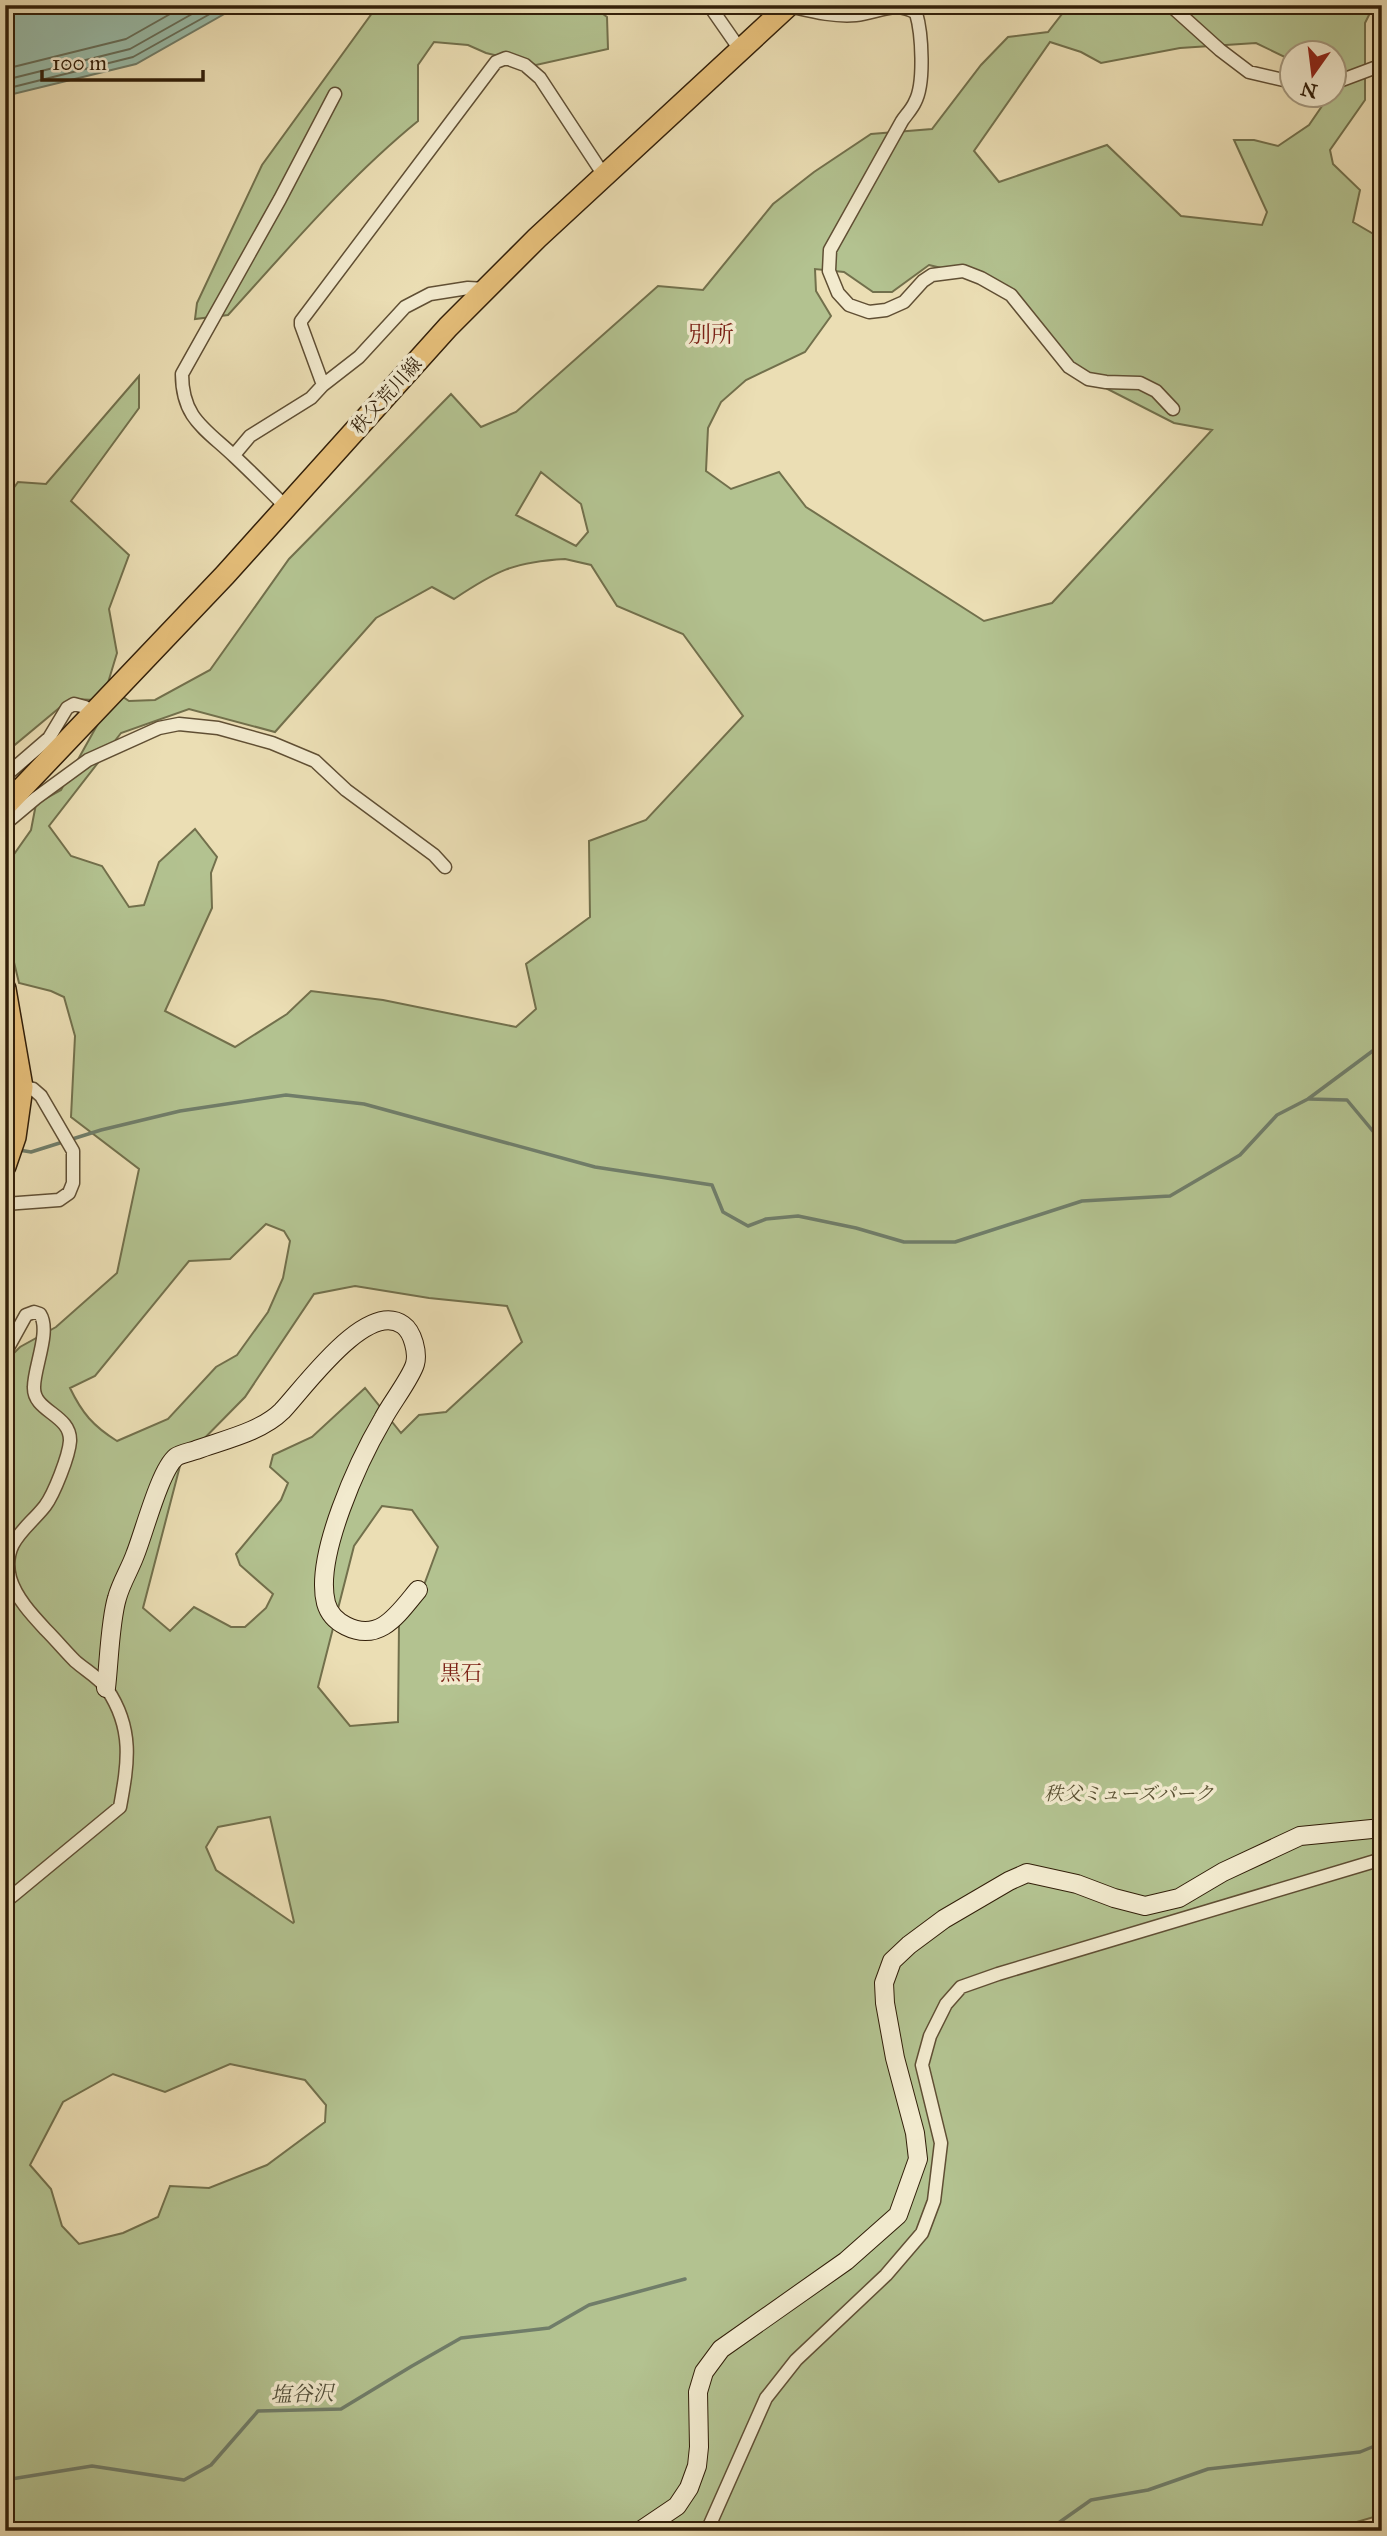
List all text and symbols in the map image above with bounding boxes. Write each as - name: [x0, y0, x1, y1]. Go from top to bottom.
- scale bar: [42, 38, 203, 82]
- north arrow: [1278, 38, 1348, 108]
- text: 100 m: [52, 50, 107, 76]
- text: N: [1298, 77, 1320, 103]
- district label: 別所: [688, 320, 734, 348]
- street label: 秩父荒川線: [346, 352, 427, 438]
- district label: 黒石: [440, 1660, 482, 1686]
- park label: 秩父ミューズパーク: [1044, 1782, 1214, 1805]
- water label: 塩谷沢: [270, 2380, 337, 2408]

